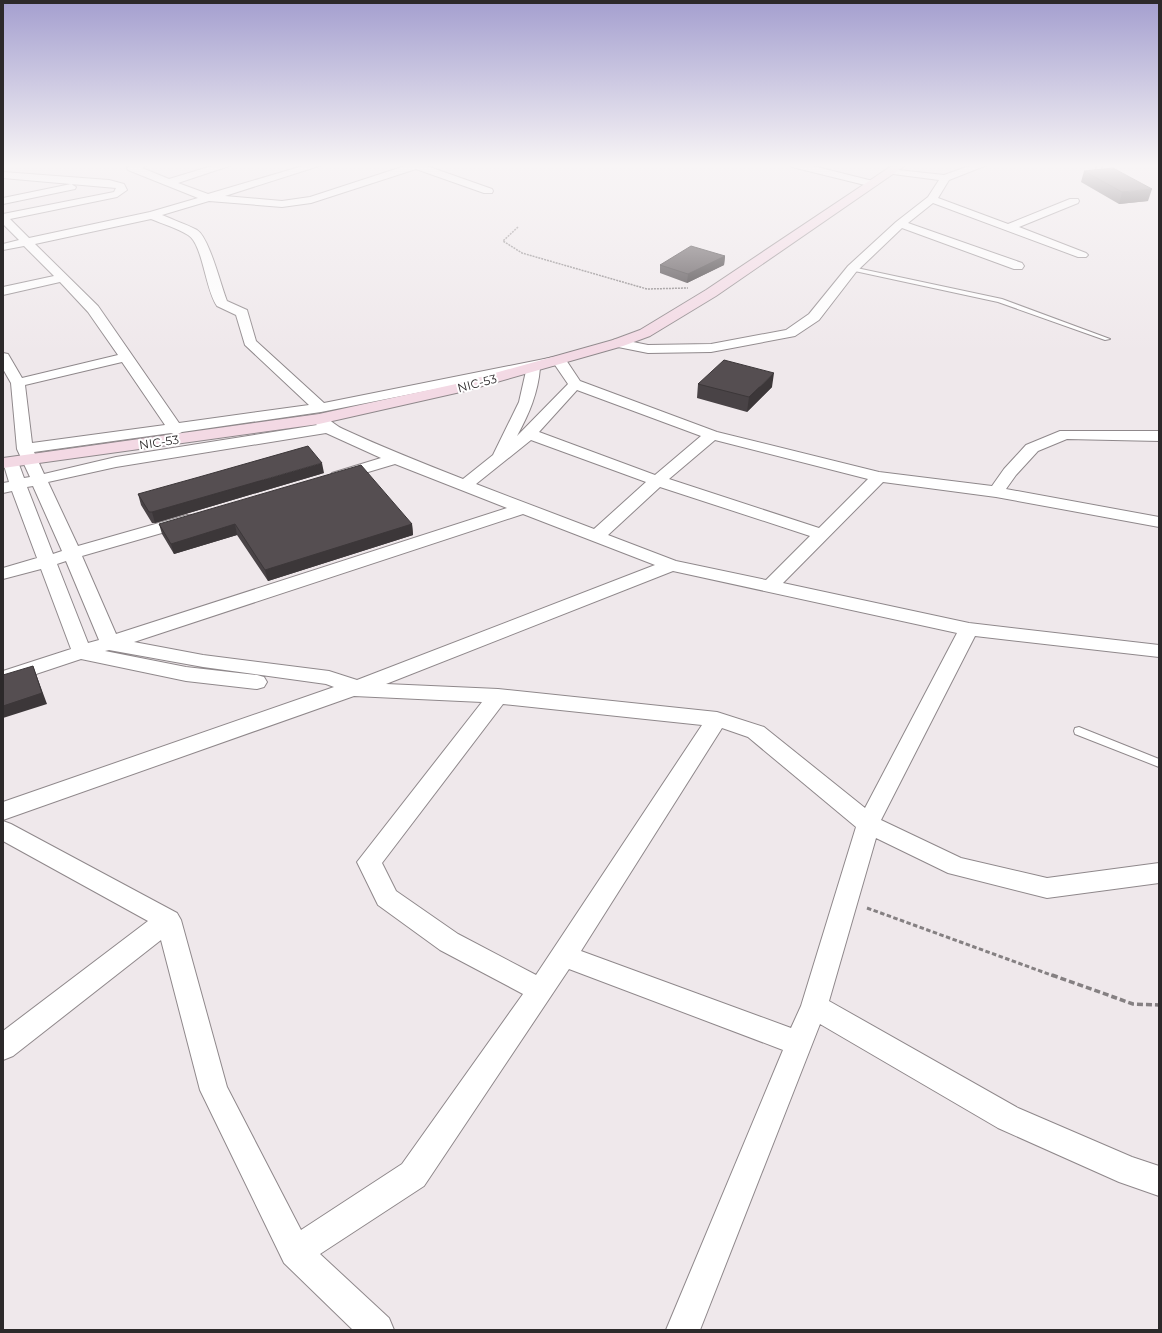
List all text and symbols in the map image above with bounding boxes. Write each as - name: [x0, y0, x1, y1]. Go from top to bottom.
- street label: NIC-53: [456, 371, 498, 395]
- street label: NIC-53: [138, 432, 180, 452]

